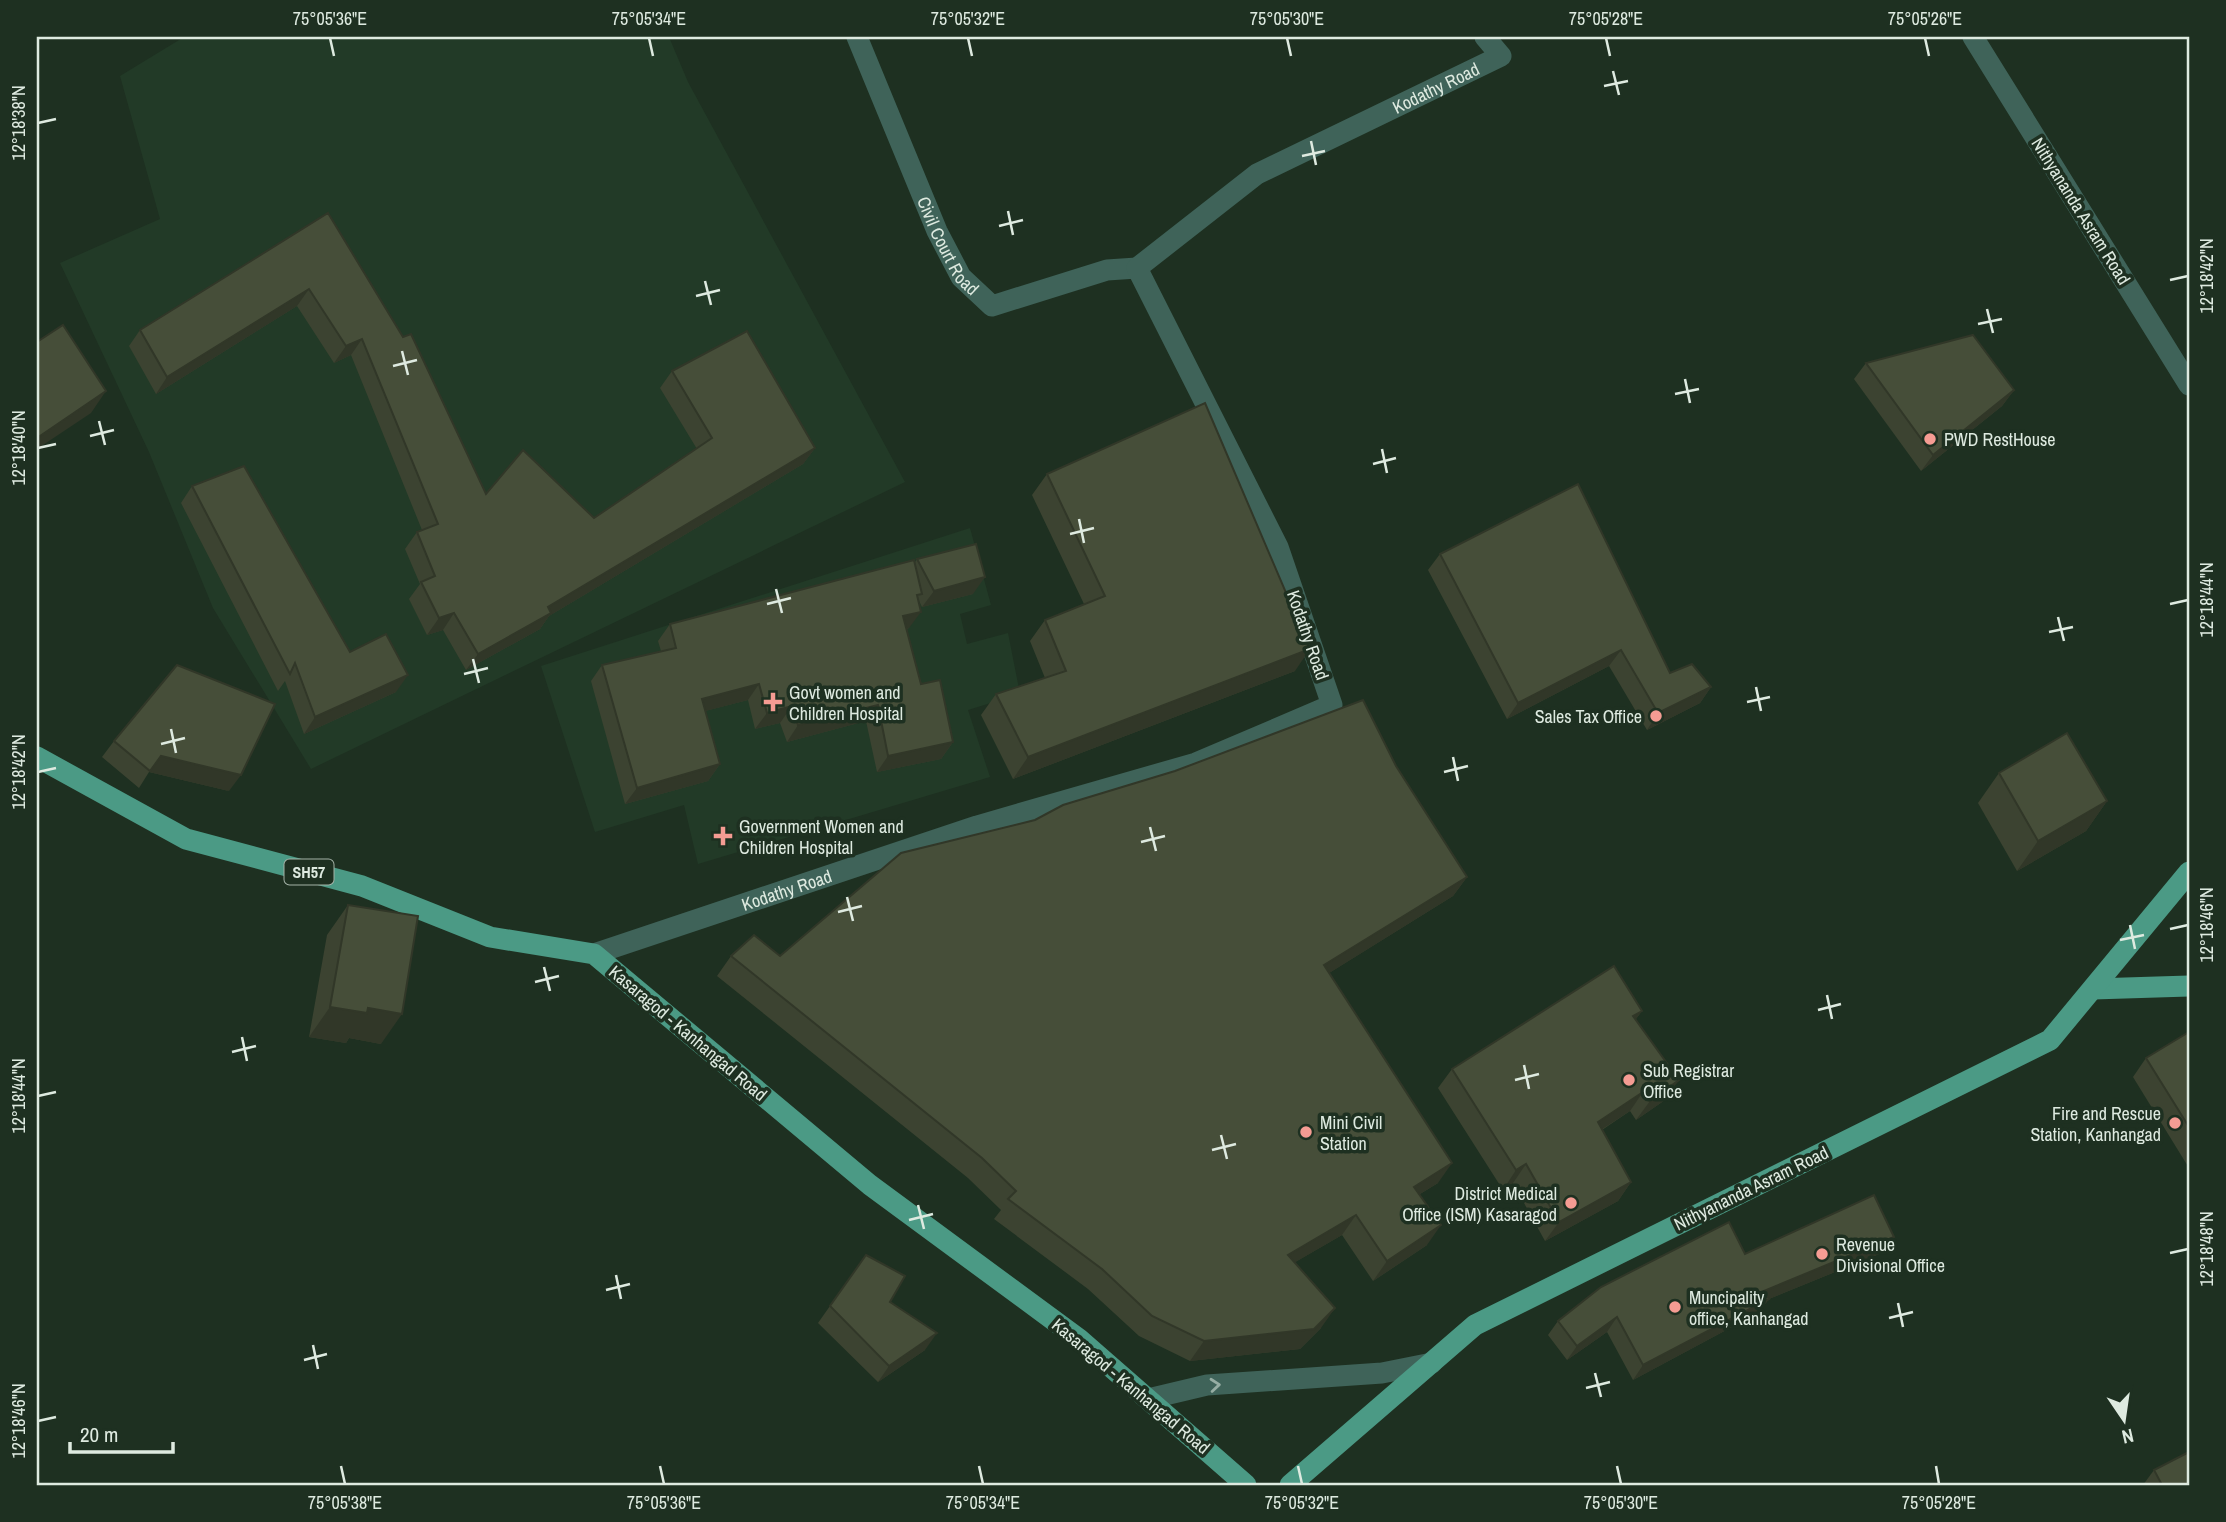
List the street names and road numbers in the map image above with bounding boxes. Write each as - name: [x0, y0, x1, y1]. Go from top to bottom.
- street label: Kodathy Road: [1388, 56, 1483, 119]
- street label: Nithyananda Asram Road: [2026, 133, 2136, 289]
- street label: Civil Court Road: [912, 193, 985, 300]
- street label: Kodathy Road: [1281, 587, 1335, 683]
- road number: SH57: [284, 860, 334, 884]
- street label: Kodathy Road: [738, 863, 835, 916]
- street label: Kasaragod - Kanhangad Road: [604, 959, 772, 1107]
- street label: Nithyananda Asram Road: [1670, 1140, 1832, 1236]
- street label: Kasaragod - Kanhangad Road: [1047, 1312, 1215, 1460]

